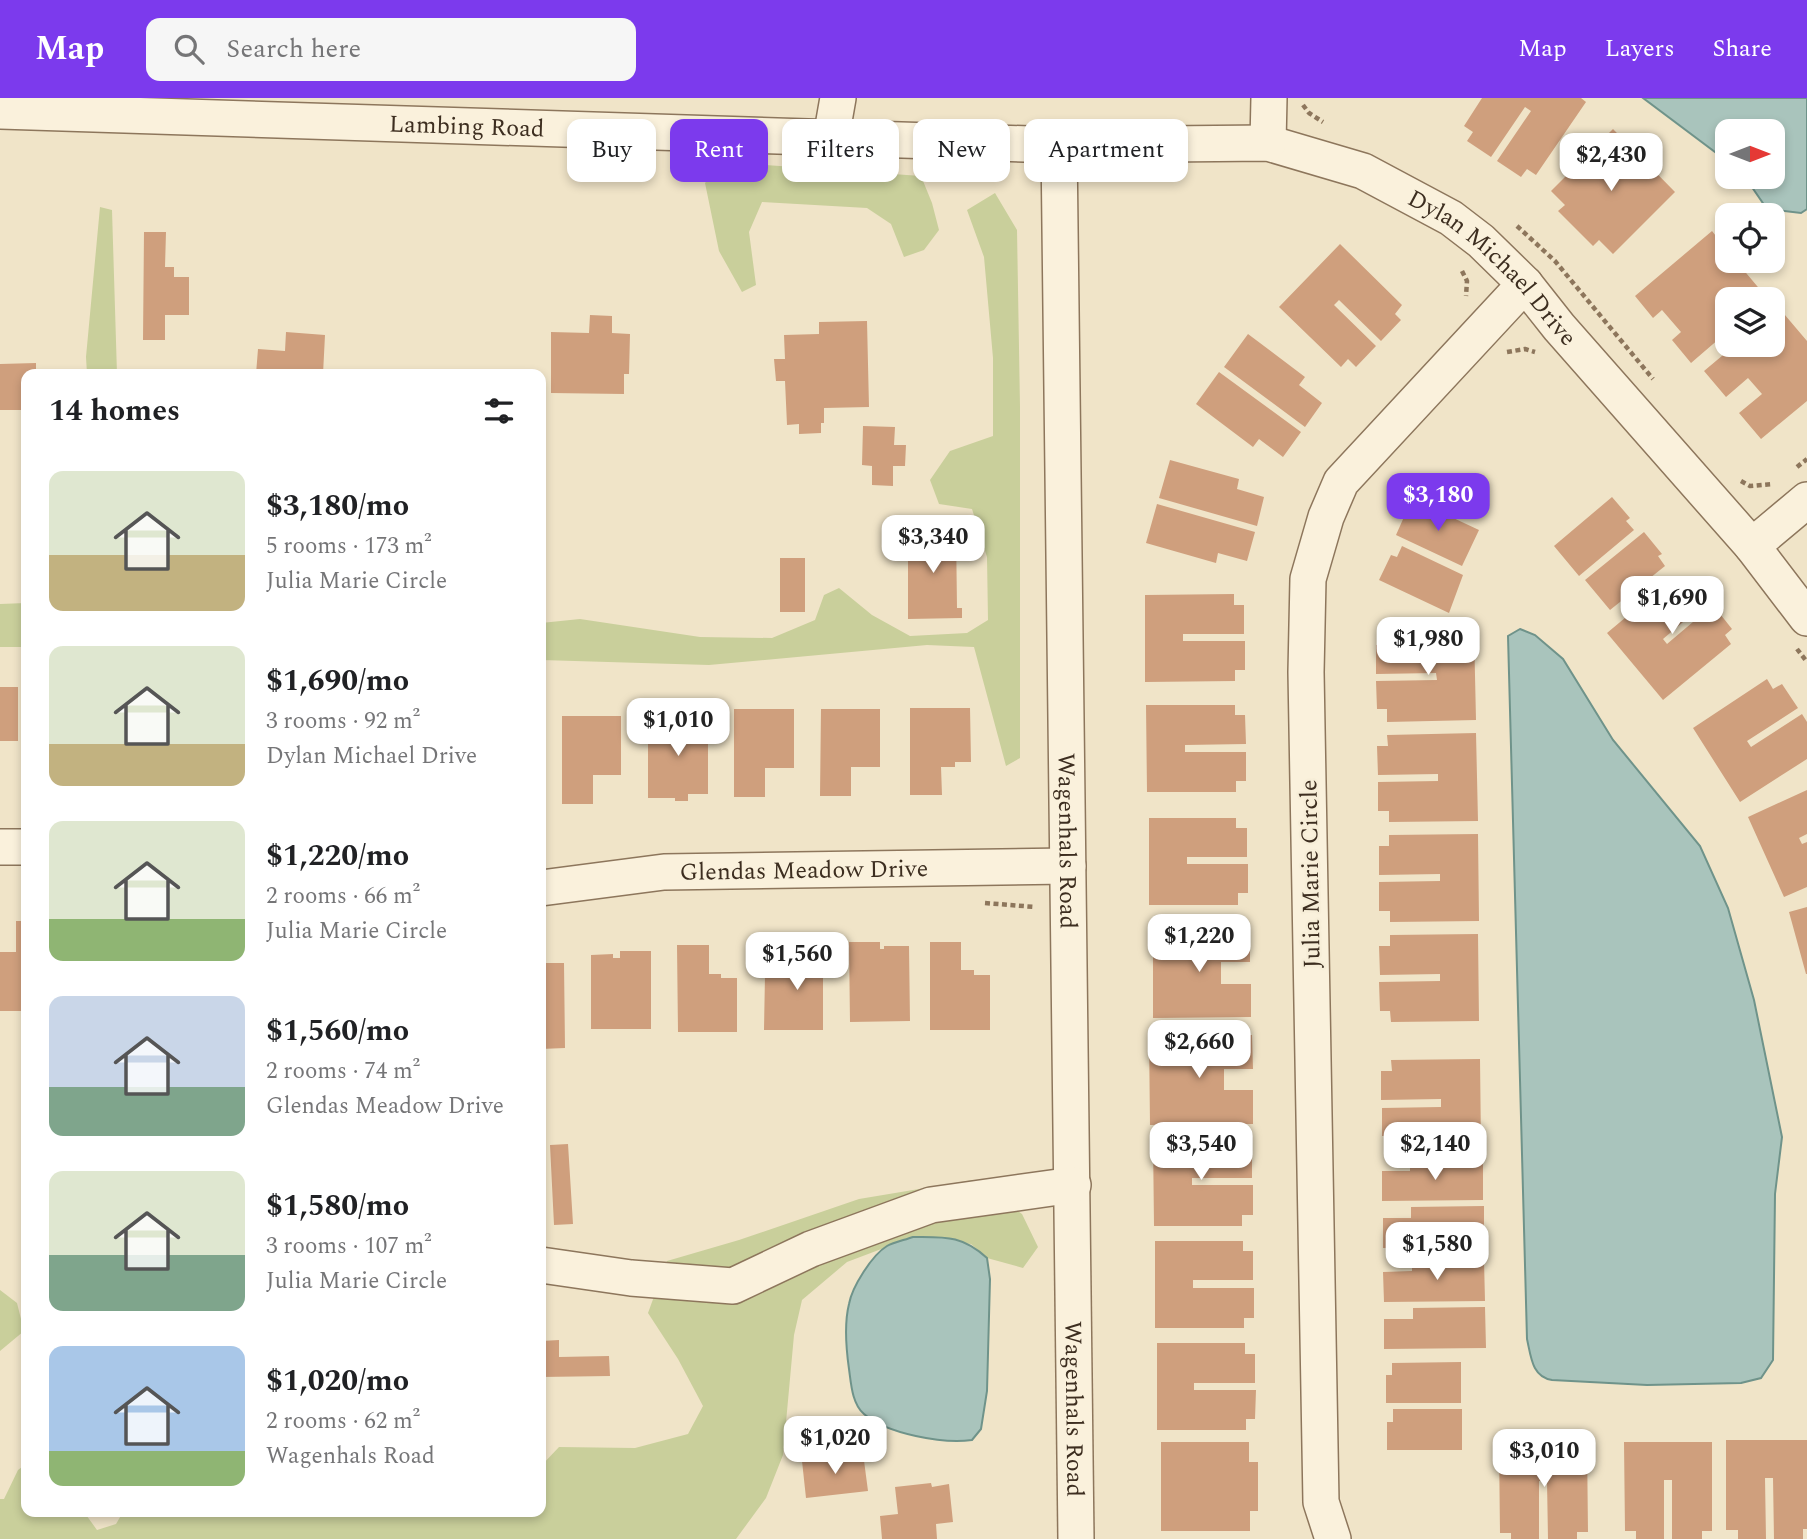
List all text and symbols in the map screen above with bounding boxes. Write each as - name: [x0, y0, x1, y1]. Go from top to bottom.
- search box: [146, 18, 636, 81]
- text: Map: [35, 24, 104, 74]
- text: Search here: [226, 29, 361, 69]
- icon: search: [170, 30, 208, 68]
- text: Map: [1518, 31, 1567, 67]
- text: Layers: [1605, 31, 1675, 67]
- text: Share: [1713, 31, 1772, 67]
- street label: Lambing Road: [388, 107, 545, 147]
- chip: Buy: [567, 119, 656, 182]
- chip: Rent: [670, 119, 768, 182]
- chip: Filters: [782, 119, 899, 182]
- chip: New: [913, 119, 1010, 182]
- chip: Apartment: [1024, 119, 1188, 182]
- north arrow: [1715, 119, 1785, 189]
- map controls: [1715, 119, 1785, 357]
- pin: $2,430: [1554, 134, 1668, 193]
- text: $2,430: [1576, 138, 1646, 173]
- street label: Dylan Michael Drive: [1401, 181, 1585, 354]
- button: locate: [1715, 203, 1785, 273]
- button: layers: [1715, 287, 1785, 357]
- text: 14 homes: [49, 388, 180, 434]
- icon: filters: [480, 392, 518, 430]
- pin: $3,180: [1381, 474, 1495, 533]
- text: $3,180: [1403, 478, 1473, 513]
- text: $3,180/mo: [266, 483, 409, 529]
- icon: home: [105, 499, 189, 583]
- pin: $3,340: [876, 516, 990, 575]
- text: $3,340: [898, 520, 968, 555]
- text: 5 rooms · 173 m²: [266, 529, 432, 564]
- text: Julia Marie Circle: [266, 564, 447, 599]
- pin: $1,690: [1615, 576, 1729, 636]
- text: $1,690: [1637, 581, 1707, 616]
- pin: $1,980: [1371, 618, 1485, 677]
- text: $1,980: [1393, 622, 1463, 657]
- text: $1,690/mo: [266, 658, 409, 704]
- icon: home: [105, 674, 189, 758]
- pin: $1,010: [621, 698, 735, 758]
- text: $1,010: [643, 703, 713, 738]
- text: 3 rooms · 92 m²: [266, 704, 420, 739]
- text: Dylan Michael Drive: [266, 739, 477, 774]
- street label: Wagenhals Road: [1047, 753, 1086, 929]
- street label: Julia Marie Circle: [1291, 779, 1331, 969]
- text: $1,220/mo: [266, 833, 409, 879]
- icon: home: [105, 849, 189, 933]
- street label: Glendas Meadow Drive: [679, 851, 928, 891]
- text: 2 rooms · 66 m²: [266, 879, 420, 914]
- text: Julia Marie Circle: [266, 914, 447, 949]
- pin: $1,220: [1142, 914, 1256, 974]
- text: $1,220: [1164, 919, 1234, 954]
- pin: $1,560: [740, 932, 854, 992]
- text: $1,560: [762, 937, 832, 972]
- text: $1,560/mo: [266, 1008, 409, 1054]
- pin: $2,660: [1142, 1020, 1256, 1080]
- icon: home: [105, 1024, 189, 1108]
- text: $2,660: [1164, 1025, 1234, 1060]
- text: 2 rooms · 74 m²: [266, 1054, 420, 1089]
- text: Glendas Meadow Drive: [266, 1089, 504, 1124]
- pin: $3,540: [1144, 1122, 1258, 1182]
- pin: $2,140: [1378, 1122, 1492, 1182]
- text: $3,540: [1166, 1127, 1236, 1162]
- text: $2,140: [1400, 1127, 1470, 1162]
- text: $1,580/mo: [266, 1183, 409, 1229]
- icon: home: [105, 1199, 189, 1283]
- pin: $1,580: [1380, 1222, 1494, 1282]
- text: $1,580: [1402, 1227, 1472, 1262]
- text: 3 rooms · 107 m²: [266, 1229, 432, 1264]
- text: Julia Marie Circle: [266, 1264, 447, 1299]
- street label: Wagenhals Road: [1054, 1321, 1092, 1497]
- text: $1,020/mo: [266, 1358, 409, 1404]
- icon: home: [105, 1374, 189, 1458]
- text: 2 rooms · 62 m²: [266, 1404, 420, 1439]
- pin: $1,020: [778, 1416, 892, 1476]
- text: $1,020: [800, 1421, 870, 1456]
- pin: $3,010: [1487, 1430, 1601, 1489]
- text: $3,010: [1509, 1434, 1579, 1469]
- text: Wagenhals Road: [266, 1439, 435, 1474]

